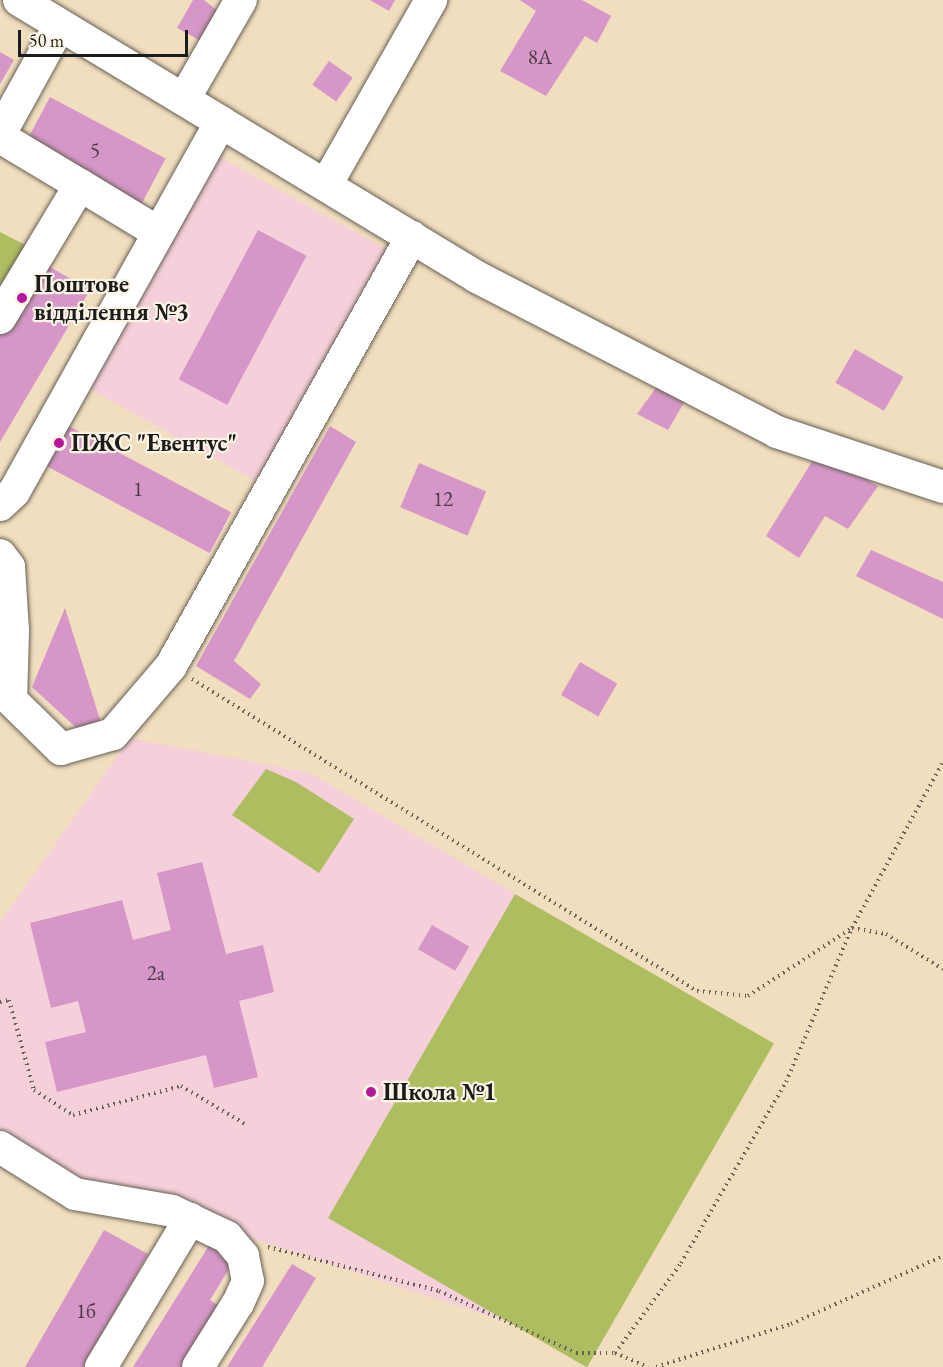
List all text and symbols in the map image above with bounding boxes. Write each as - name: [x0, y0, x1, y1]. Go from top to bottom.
- scale bar: [21, 18, 190, 56]
- text: 50 m: [29, 29, 64, 52]
- house number: 8А: [528, 44, 552, 70]
- house number: 5: [90, 137, 100, 163]
- place label: Поштове відділення №3: [34, 270, 189, 326]
- marker: Поштове відділення №3: [15, 291, 29, 305]
- place label: ПЖС "Евентус": [71, 429, 237, 457]
- marker: ПЖС "Евентус": [52, 436, 66, 450]
- house number: 1: [133, 476, 143, 502]
- house number: 12: [433, 486, 453, 512]
- house number: 2а: [147, 960, 165, 986]
- place label: Школа №1: [383, 1078, 496, 1106]
- marker: Школа №1: [364, 1085, 378, 1099]
- house number: 1б: [76, 1298, 96, 1324]

